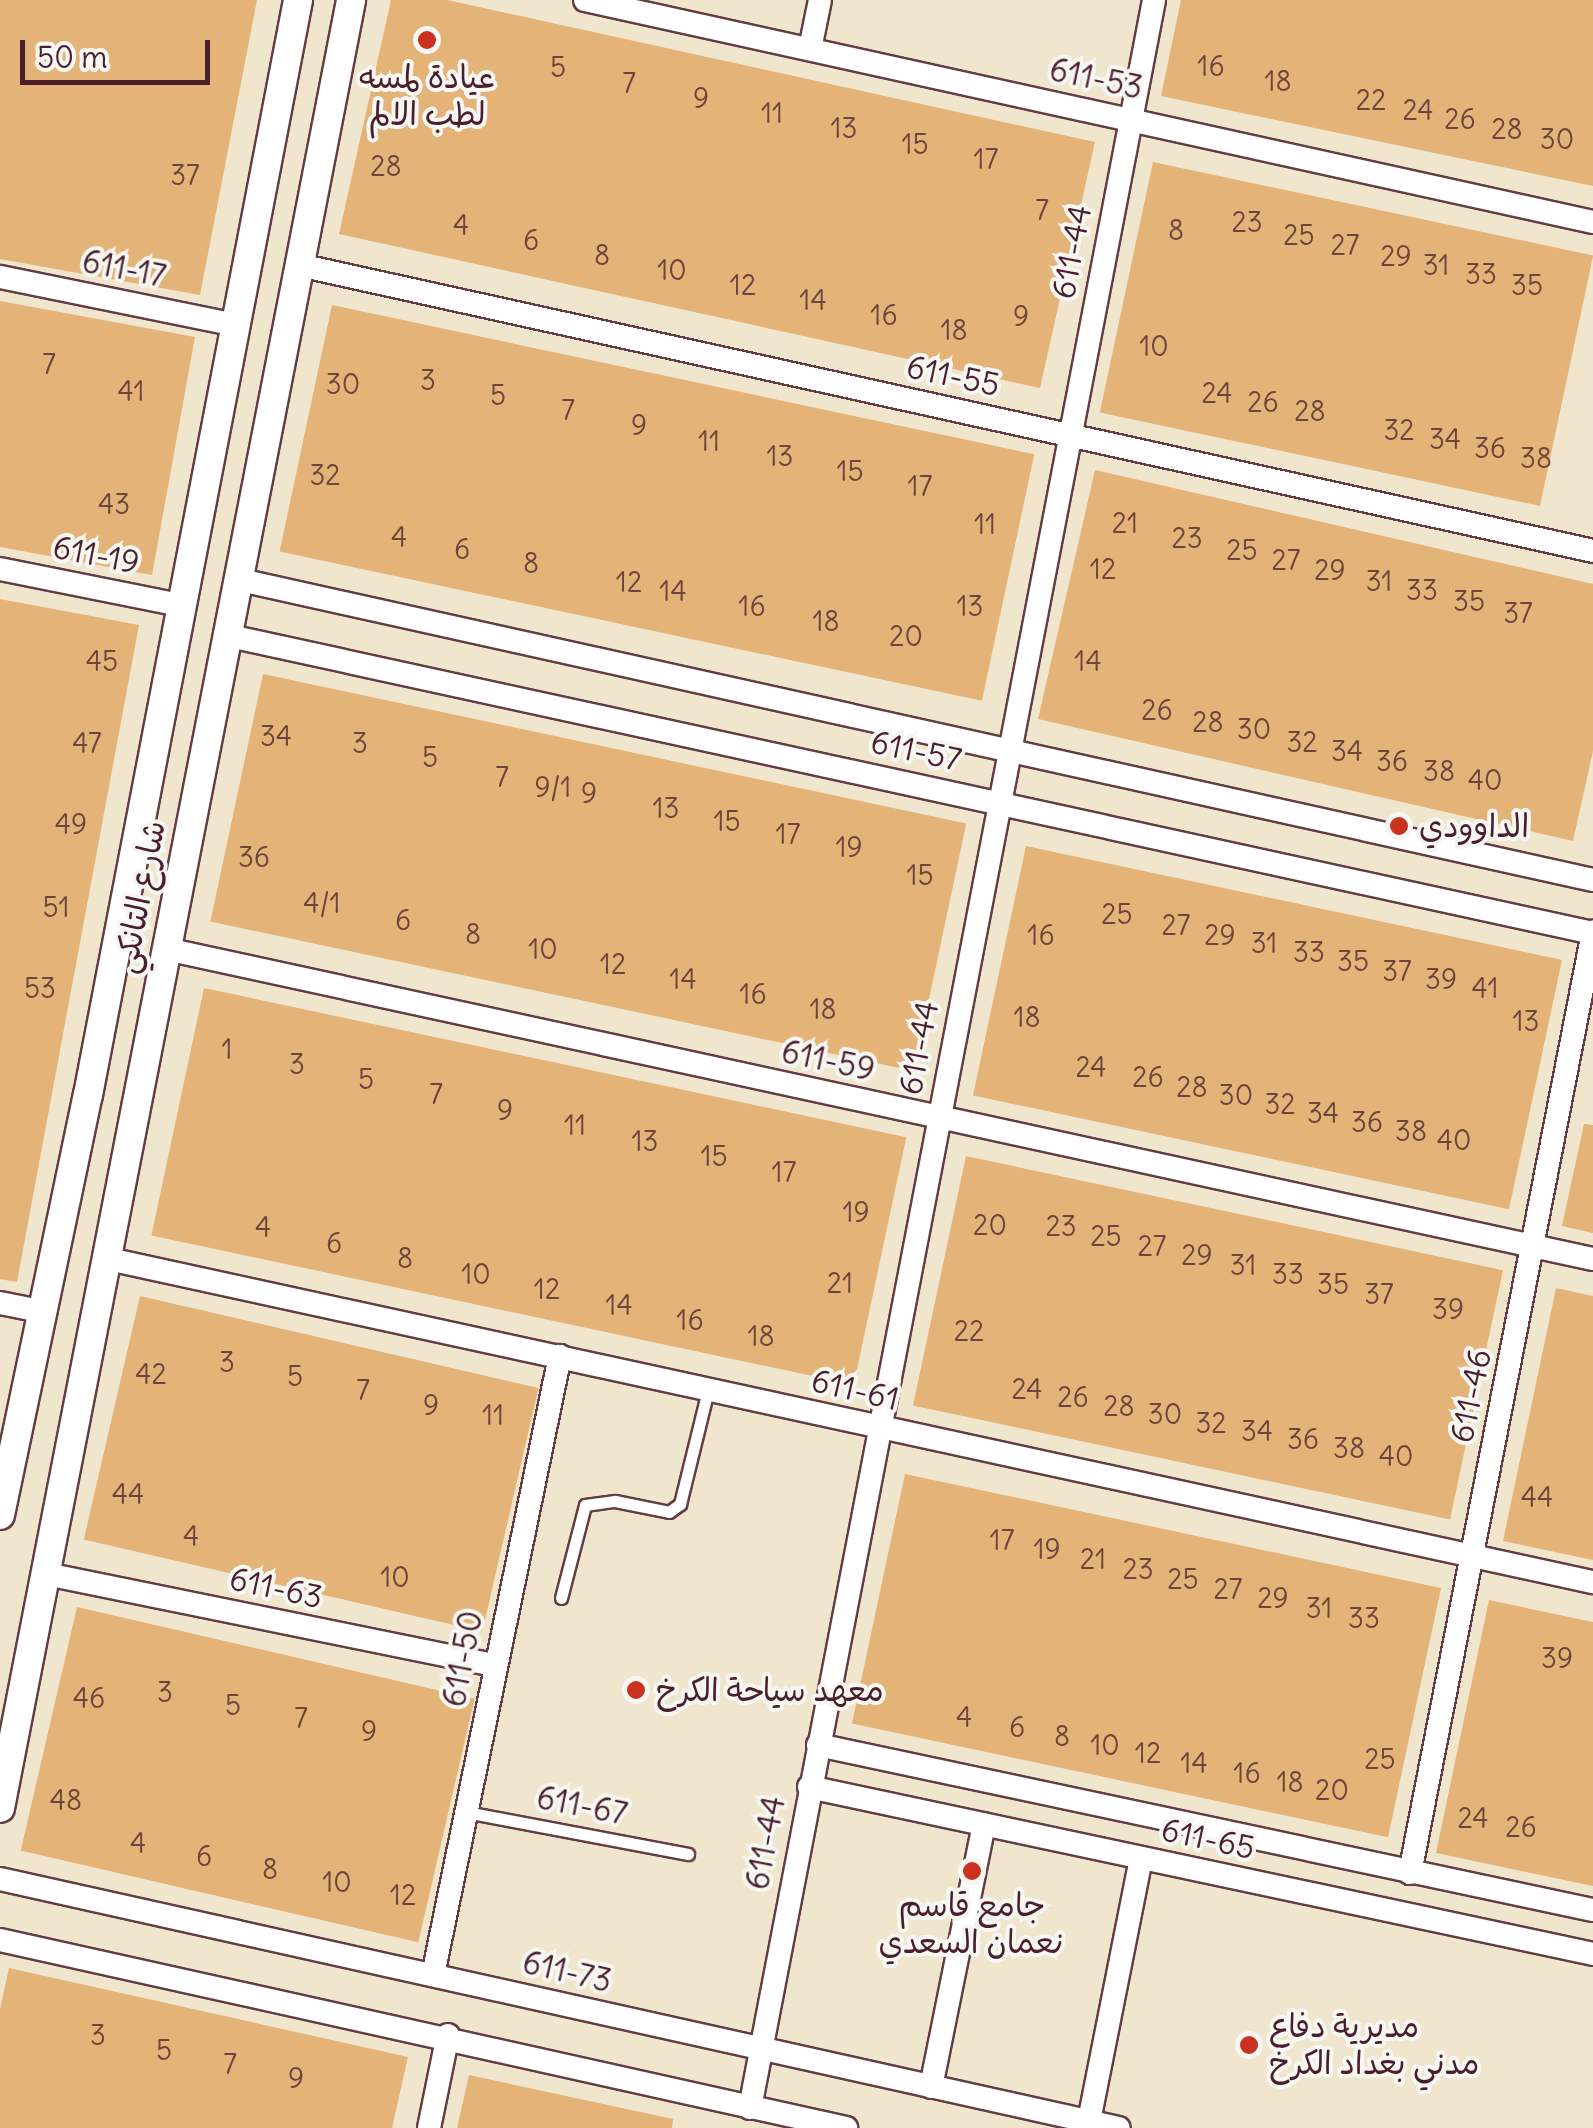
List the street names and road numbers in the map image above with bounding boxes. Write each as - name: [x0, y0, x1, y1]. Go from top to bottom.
- street label: 611-53: [1046, 50, 1146, 108]
- street label: 611-44: [1044, 202, 1100, 302]
- street label: 611-17: [79, 242, 169, 296]
- street label: 611-55: [903, 347, 1003, 405]
- street label: 611-19: [50, 528, 142, 582]
- street label: 611-57: [867, 723, 965, 779]
- street label: شارع التانكي: [106, 817, 174, 977]
- street label: 611-44: [891, 998, 947, 1098]
- street label: 611-59: [778, 1032, 878, 1090]
- street label: 611-46: [1442, 1346, 1500, 1446]
- street label: 611-61: [807, 1361, 903, 1419]
- street label: 611-63: [226, 1559, 326, 1617]
- street label: 611-50: [435, 1608, 491, 1710]
- street label: 611-67: [533, 1778, 631, 1834]
- street label: 611-44: [738, 1793, 794, 1893]
- street label: 611-65: [1158, 1810, 1258, 1868]
- street label: 611-73: [519, 1943, 615, 2001]

